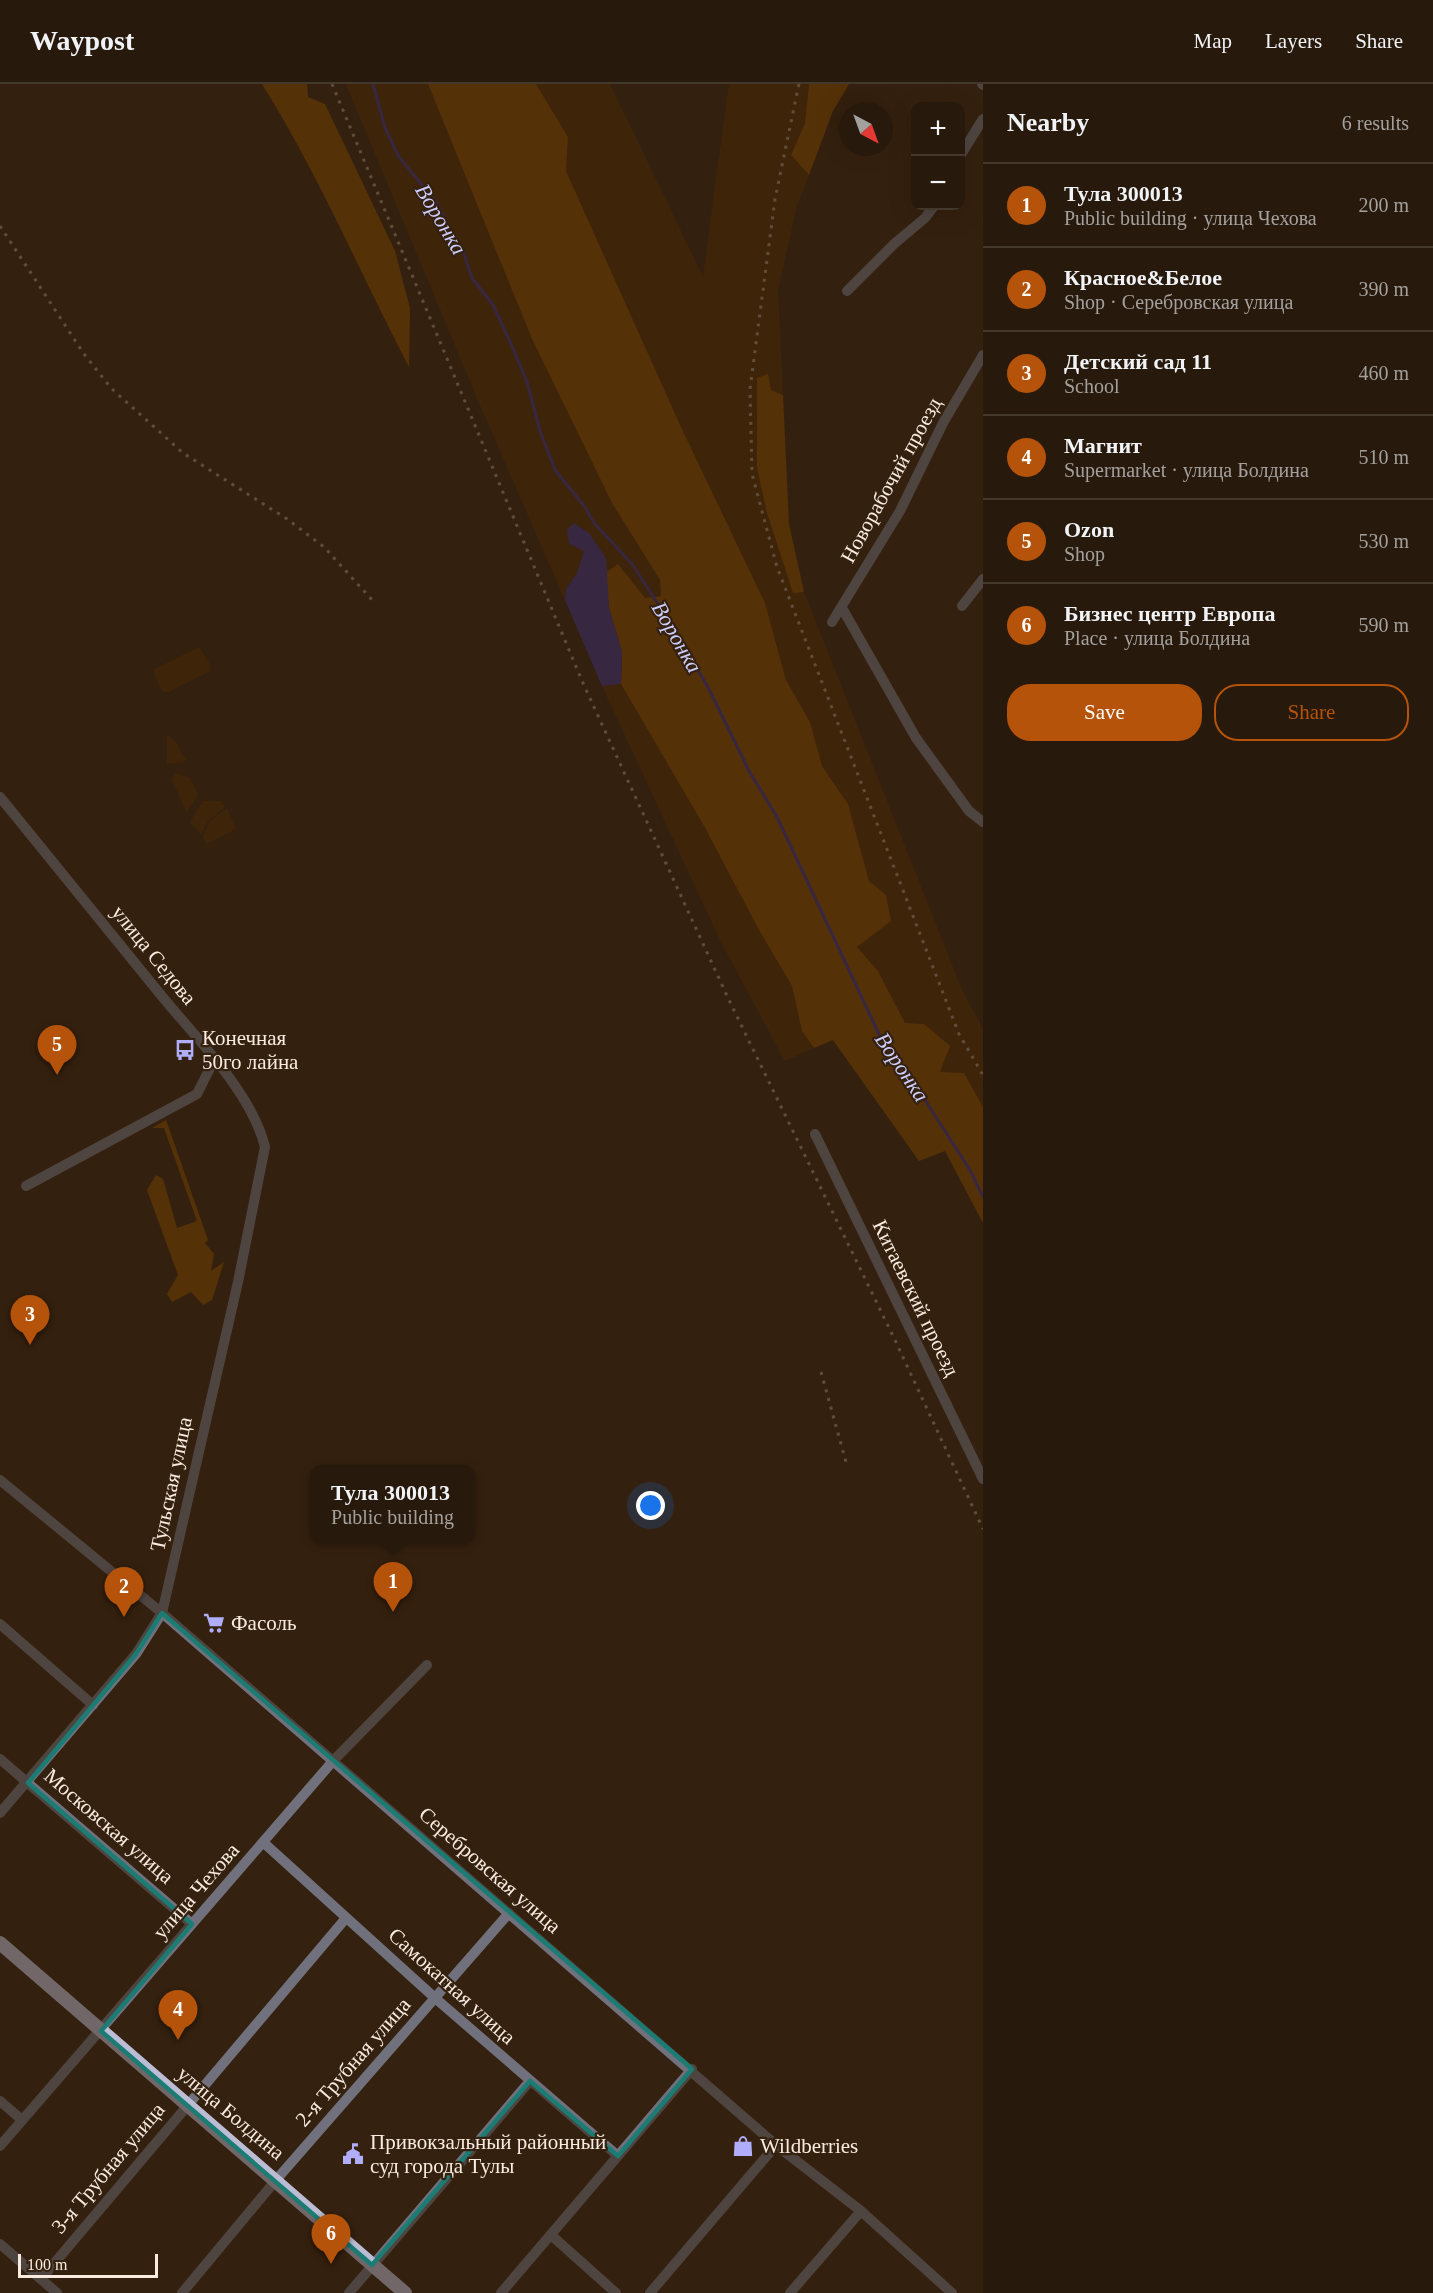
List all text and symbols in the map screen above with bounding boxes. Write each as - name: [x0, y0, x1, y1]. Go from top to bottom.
- text: Waypost: [30, 25, 134, 56]
- text: Map: [1194, 29, 1232, 53]
- text: Layers: [1265, 29, 1322, 53]
- text: Share: [1355, 29, 1403, 53]
- north arrow: [839, 102, 893, 156]
- map controls: [911, 102, 965, 210]
- button: +: [911, 102, 965, 156]
- text: Nearby: [1007, 108, 1089, 137]
- text: 6 results: [1342, 112, 1409, 134]
- button: −: [911, 156, 965, 210]
- water label: Воронка: [410, 179, 472, 259]
- text: Тула 300013: [1064, 181, 1183, 206]
- text: 1: [1022, 194, 1032, 216]
- text: 200 m: [1358, 194, 1409, 216]
- text: Public building · улица Чехова: [1064, 207, 1317, 229]
- text: Красное&Белое: [1064, 265, 1222, 290]
- text: 2: [1022, 278, 1032, 300]
- text: 390 m: [1358, 278, 1409, 300]
- text: Shop · Серебровская улица: [1064, 291, 1293, 313]
- text: Детский сад 11: [1064, 349, 1212, 374]
- text: 3: [1022, 362, 1032, 384]
- text: 460 m: [1358, 362, 1409, 384]
- text: School: [1064, 375, 1120, 397]
- street label: Новорабочий проезд: [836, 393, 947, 567]
- text: Магнит: [1064, 433, 1142, 458]
- text: 4: [1022, 446, 1032, 468]
- text: 510 m: [1358, 446, 1409, 468]
- text: Supermarket · улица Болдина: [1064, 459, 1309, 481]
- text: Ozon: [1064, 517, 1114, 542]
- text: 5: [1022, 530, 1032, 552]
- text: 530 m: [1358, 530, 1409, 552]
- text: Shop: [1064, 543, 1105, 565]
- water label: Воронка: [647, 597, 707, 677]
- text: Бизнес центр Европа: [1064, 601, 1275, 626]
- text: 6: [1022, 614, 1032, 636]
- text: 590 m: [1358, 614, 1409, 636]
- text: Place · улица Болдина: [1064, 627, 1250, 649]
- button: Save: [1007, 684, 1202, 741]
- button: Share: [1214, 684, 1409, 741]
- street label: улица Седова: [107, 901, 202, 1010]
- pin: 5: [38, 1026, 76, 1075]
- place label: Конечная 50го лайна: [202, 1026, 299, 1074]
- water label: Воронка: [870, 1028, 934, 1106]
- bus stop icon: Конечная 50го лайна: [173, 1038, 197, 1062]
- street label: Китаевский проезд: [868, 1216, 964, 1380]
- pin: 3: [10, 1296, 50, 1345]
- street label: Тульская улица: [145, 1414, 197, 1553]
- popup: [310, 1465, 475, 1543]
- text: Тула 300013: [331, 1480, 450, 1505]
- your location: [636, 1491, 665, 1520]
- text: Public building: [331, 1506, 454, 1528]
- pin: 1: [374, 1562, 412, 1612]
- pin: 2: [104, 1568, 144, 1617]
- supermarket icon: Фасоль: [202, 1611, 226, 1635]
- place label: Фасоль: [231, 1611, 297, 1635]
- street label: Московская улица: [40, 1763, 179, 1889]
- street label: Серебровская улица: [414, 1802, 566, 1939]
- street label: улица Чехова: [148, 1838, 245, 1944]
- street label: Самокатная улица: [384, 1923, 521, 2050]
- pin: 4: [158, 1990, 198, 2040]
- street label: 2-я Трубная улица: [291, 1992, 416, 2131]
- street label: улица Болдина: [173, 2061, 290, 2165]
- street label: 3-я Трубная улица: [46, 2097, 170, 2238]
- place label: Привокзальный районный суд города Тулы: [370, 2130, 606, 2178]
- shop icon: Wildberries: [731, 2134, 755, 2158]
- place label: Wildberries: [760, 2134, 858, 2158]
- public building icon: Привокзальный районный суд города Тулы: [341, 2142, 365, 2166]
- pin: 6: [312, 2214, 350, 2264]
- scale bar: [18, 2251, 158, 2278]
- text: 100 m: [27, 2256, 67, 2273]

